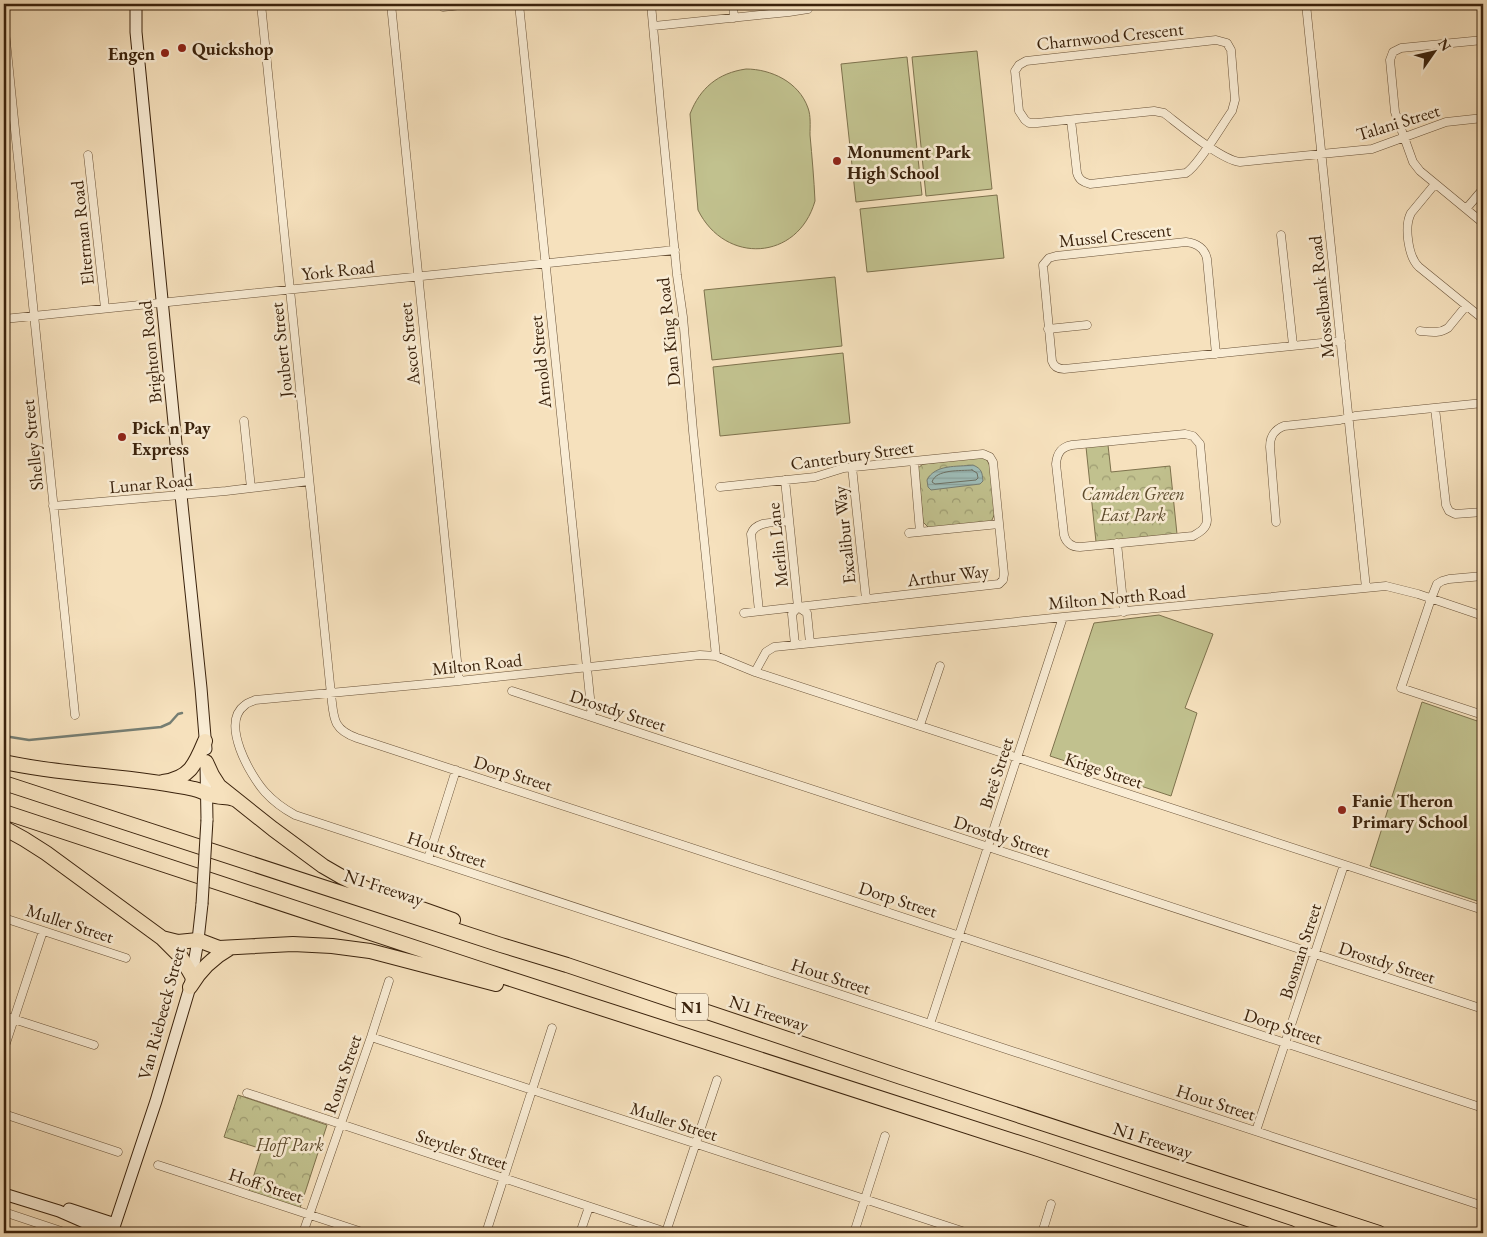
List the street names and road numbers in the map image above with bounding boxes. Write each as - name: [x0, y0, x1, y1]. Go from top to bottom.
- street label: Charnwood Crescent: [1035, 17, 1185, 55]
- street label: Talani Street: [1354, 98, 1443, 146]
- street label: Elterman Road: [65, 179, 99, 286]
- street label: Mussel Crescent: [1058, 218, 1173, 252]
- street label: Mosselbank Road: [1303, 234, 1339, 359]
- street label: York Road: [300, 255, 377, 285]
- street label: Dan King Road: [651, 276, 685, 387]
- street label: Brighton Road: [133, 298, 167, 405]
- street label: Joubert Street: [265, 301, 298, 401]
- street label: Ascot Street: [393, 301, 425, 387]
- street label: Arnold Street: [524, 314, 556, 411]
- street label: Shelley Street: [16, 398, 48, 492]
- street label: Canterbury Street: [789, 435, 915, 475]
- street label: Lunar Road: [108, 468, 195, 498]
- street label: Excalibur Way: [827, 485, 861, 585]
- street label: Merlin Lane: [761, 502, 793, 588]
- street label: Arthur Way: [905, 559, 990, 592]
- street label: Milton North Road: [1047, 579, 1188, 614]
- street label: Milton Road: [431, 648, 524, 680]
- street label: Drostdy Street: [567, 684, 669, 737]
- street label: Breë Street: [974, 734, 1018, 812]
- street label: Krige Street: [1062, 747, 1146, 794]
- street label: Dorp Street: [471, 750, 555, 797]
- street label: Drostdy Street: [951, 810, 1053, 863]
- street label: Hout Street: [405, 825, 490, 873]
- street label: N1 Freeway: [341, 863, 427, 911]
- street label: Dorp Street: [856, 876, 940, 923]
- street label: Muller Street: [23, 898, 117, 948]
- street label: Bosman Street: [1274, 900, 1326, 1002]
- street label: Drostdy Street: [1336, 936, 1438, 989]
- street label: Van Riebeeck Street: [132, 944, 190, 1082]
- street label: Hout Street: [789, 952, 874, 1000]
- street label: N1 Freeway: [726, 989, 812, 1037]
- road number: N1: [676, 994, 708, 1020]
- street label: Dorp Street: [1241, 1003, 1325, 1050]
- street label: Roux Street: [318, 1031, 366, 1117]
- street label: Hout Street: [1174, 1078, 1259, 1126]
- street label: Muller Street: [627, 1096, 721, 1146]
- street label: N1 Freeway: [1110, 1116, 1196, 1164]
- street label: Steytler Street: [413, 1123, 511, 1175]
- street label: Hoff Street: [226, 1162, 306, 1208]

